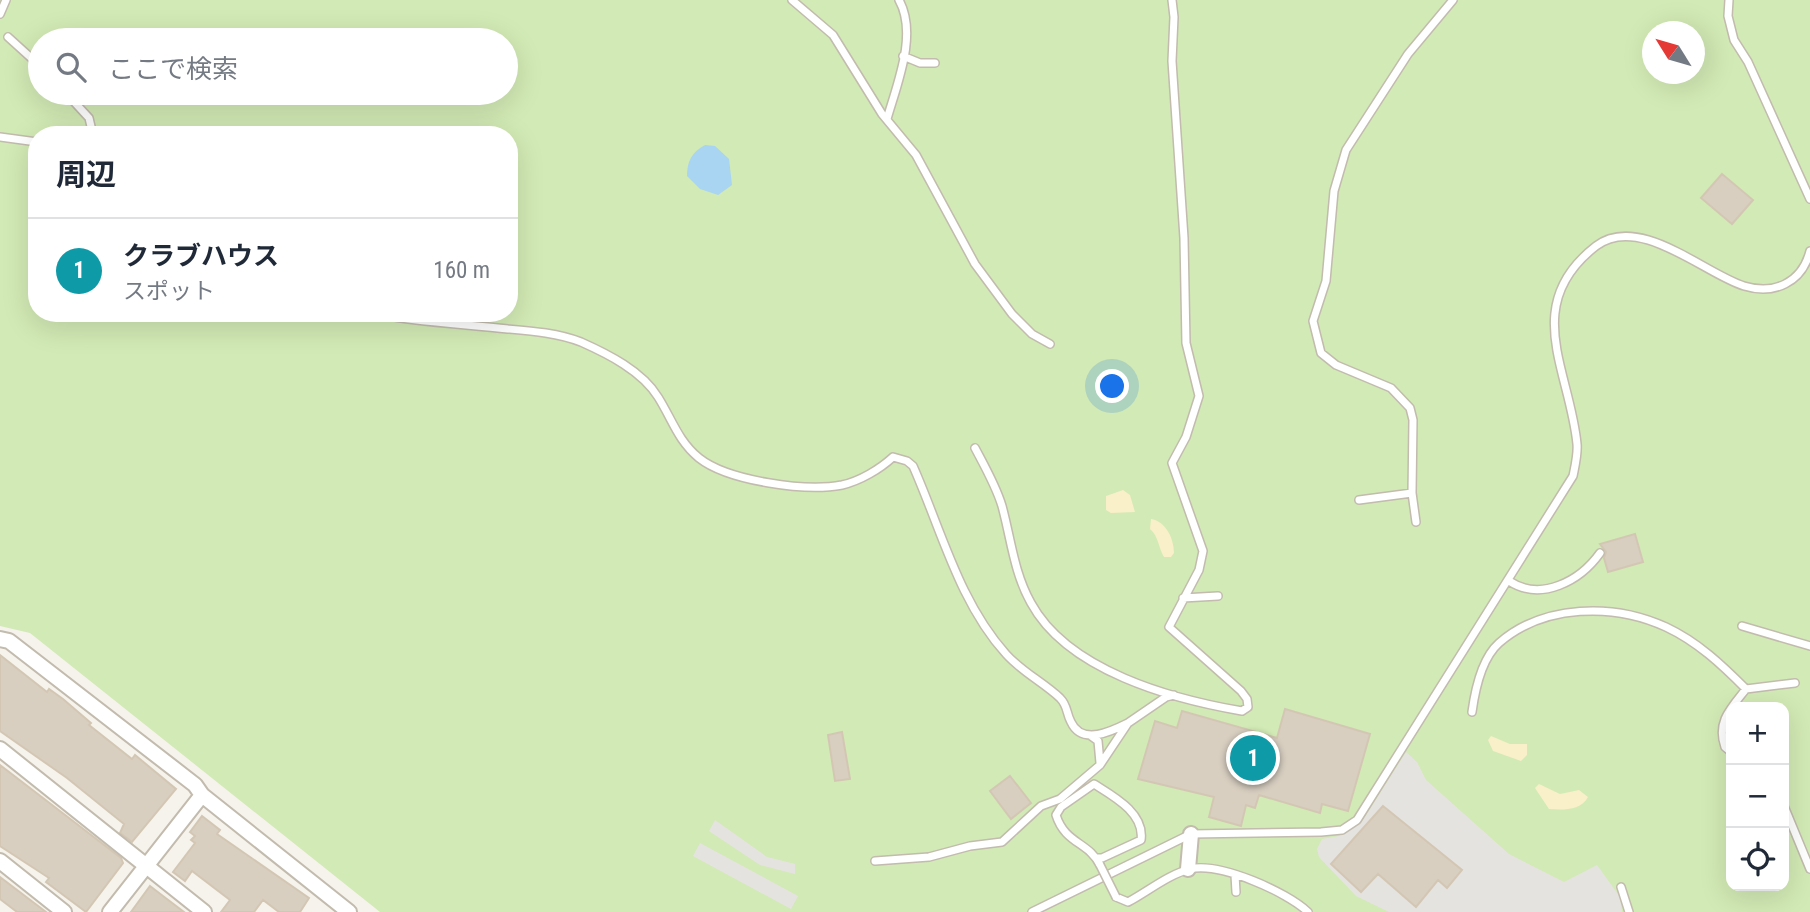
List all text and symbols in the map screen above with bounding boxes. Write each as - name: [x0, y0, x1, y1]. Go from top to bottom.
- north arrow: [1642, 21, 1705, 84]
- search box: [28, 28, 518, 105]
- icon: search: [52, 48, 90, 86]
- text: ここで検索: [108, 54, 238, 84]
- text: 周辺: [56, 157, 116, 192]
- text: クラブハウス: [123, 241, 279, 271]
- text: 1: [73, 257, 85, 284]
- text: 160 m: [433, 257, 490, 284]
- text: スポット: [123, 278, 215, 305]
- your location: [1095, 369, 1129, 403]
- map controls: [1726, 702, 1789, 891]
- button: +: [1726, 702, 1789, 765]
- pin: 1: [1230, 732, 1276, 784]
- button: −: [1726, 765, 1789, 828]
- button: locate: [1726, 828, 1789, 891]

